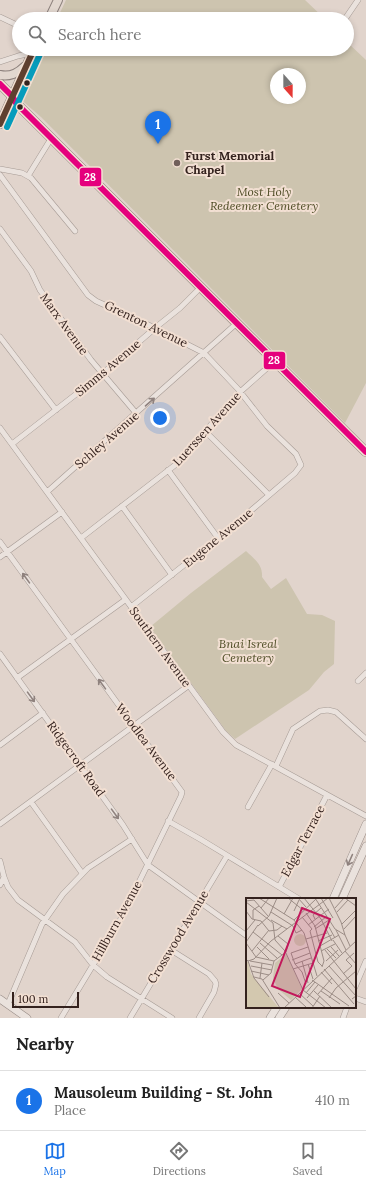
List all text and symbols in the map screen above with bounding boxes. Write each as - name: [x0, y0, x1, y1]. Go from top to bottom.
- search box: [12, 12, 354, 56]
- icon: search: [26, 23, 48, 45]
- text: Search here: [58, 25, 141, 44]
- north arrow: [270, 68, 306, 104]
- unlabelled marker: [22, 78, 32, 88]
- unlabelled marker: [15, 102, 25, 112]
- pin: 1: [145, 111, 171, 144]
- place label: Furst Memorial Chapel: [185, 148, 274, 177]
- marker: Furst Memorial Chapel: [172, 158, 182, 168]
- line badge: 28: [79, 167, 102, 187]
- text: 28: [84, 170, 96, 184]
- park label: Most Holy Redeemer Cemetery: [210, 184, 318, 213]
- street label: Marx Avenue: [37, 290, 92, 358]
- street label: Grenton Avenue: [102, 297, 191, 350]
- street label: Simms Avenue: [72, 336, 144, 399]
- line badge: 28: [263, 351, 286, 370]
- text: 28: [268, 353, 280, 367]
- street label: Luerssen Avenue: [169, 388, 244, 469]
- one-way arrow: [144, 397, 155, 406]
- street label: Schley Avenue: [71, 407, 142, 472]
- your location: [150, 408, 170, 428]
- street label: Eugene Avenue: [180, 505, 256, 570]
- one-way arrow: [22, 573, 30, 584]
- street label: Southern Avenue: [126, 604, 195, 690]
- park label: Bnai Isreal Cemetery: [219, 636, 278, 665]
- one-way arrow: [98, 678, 107, 689]
- one-way arrow: [27, 691, 35, 702]
- street label: Woodlea Avenue: [113, 700, 181, 784]
- street label: Ridgecroft Road: [44, 718, 109, 799]
- street label: Edgar Terrace: [277, 802, 328, 879]
- one-way arrow: [111, 808, 119, 819]
- one-way arrow: [346, 854, 354, 866]
- street label: Hillburn Avenue: [88, 877, 145, 964]
- street label: Crosswood Avenue: [144, 887, 212, 986]
- inset map: [246, 898, 356, 1008]
- scale bar: [12, 990, 79, 1009]
- text: 100 m: [18, 992, 48, 1006]
- text: Nearby: [16, 1033, 74, 1055]
- text: Mausoleum Building - St. John: [54, 1083, 273, 1102]
- text: 1: [26, 1092, 32, 1109]
- text: 410 m: [315, 1092, 350, 1109]
- text: Place: [54, 1102, 86, 1119]
- tab: Map: [43, 1140, 66, 1178]
- tab: Directions: [153, 1140, 206, 1178]
- tab: Saved: [293, 1140, 323, 1178]

